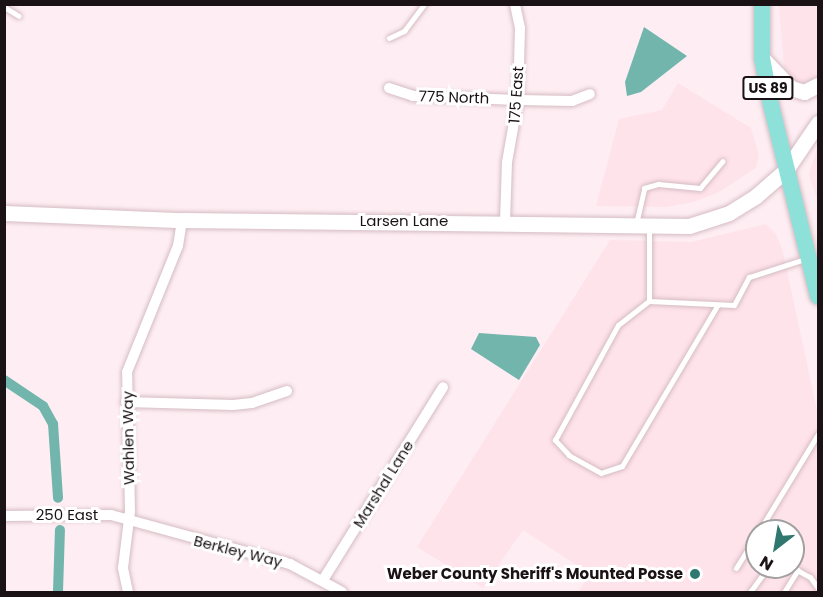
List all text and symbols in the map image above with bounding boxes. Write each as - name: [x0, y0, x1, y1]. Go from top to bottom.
- street label: 175 East: [505, 66, 527, 124]
- road number: US 89: [741, 77, 795, 99]
- street label: 775 North: [418, 87, 490, 107]
- street label: Larsen Lane: [360, 212, 448, 230]
- street label: Wahlen Way: [118, 391, 138, 485]
- street label: Marshal Lane: [349, 437, 417, 531]
- street label: 250 East: [36, 506, 98, 524]
- north arrow: [745, 519, 805, 579]
- street label: Berkley Way: [192, 531, 284, 571]
- text: N: [755, 550, 778, 576]
- place label: Weber County Sheriff's Mounted Posse: [387, 565, 683, 583]
- marker: Weber County Sheriff's Mounted Posse: [688, 567, 702, 581]

